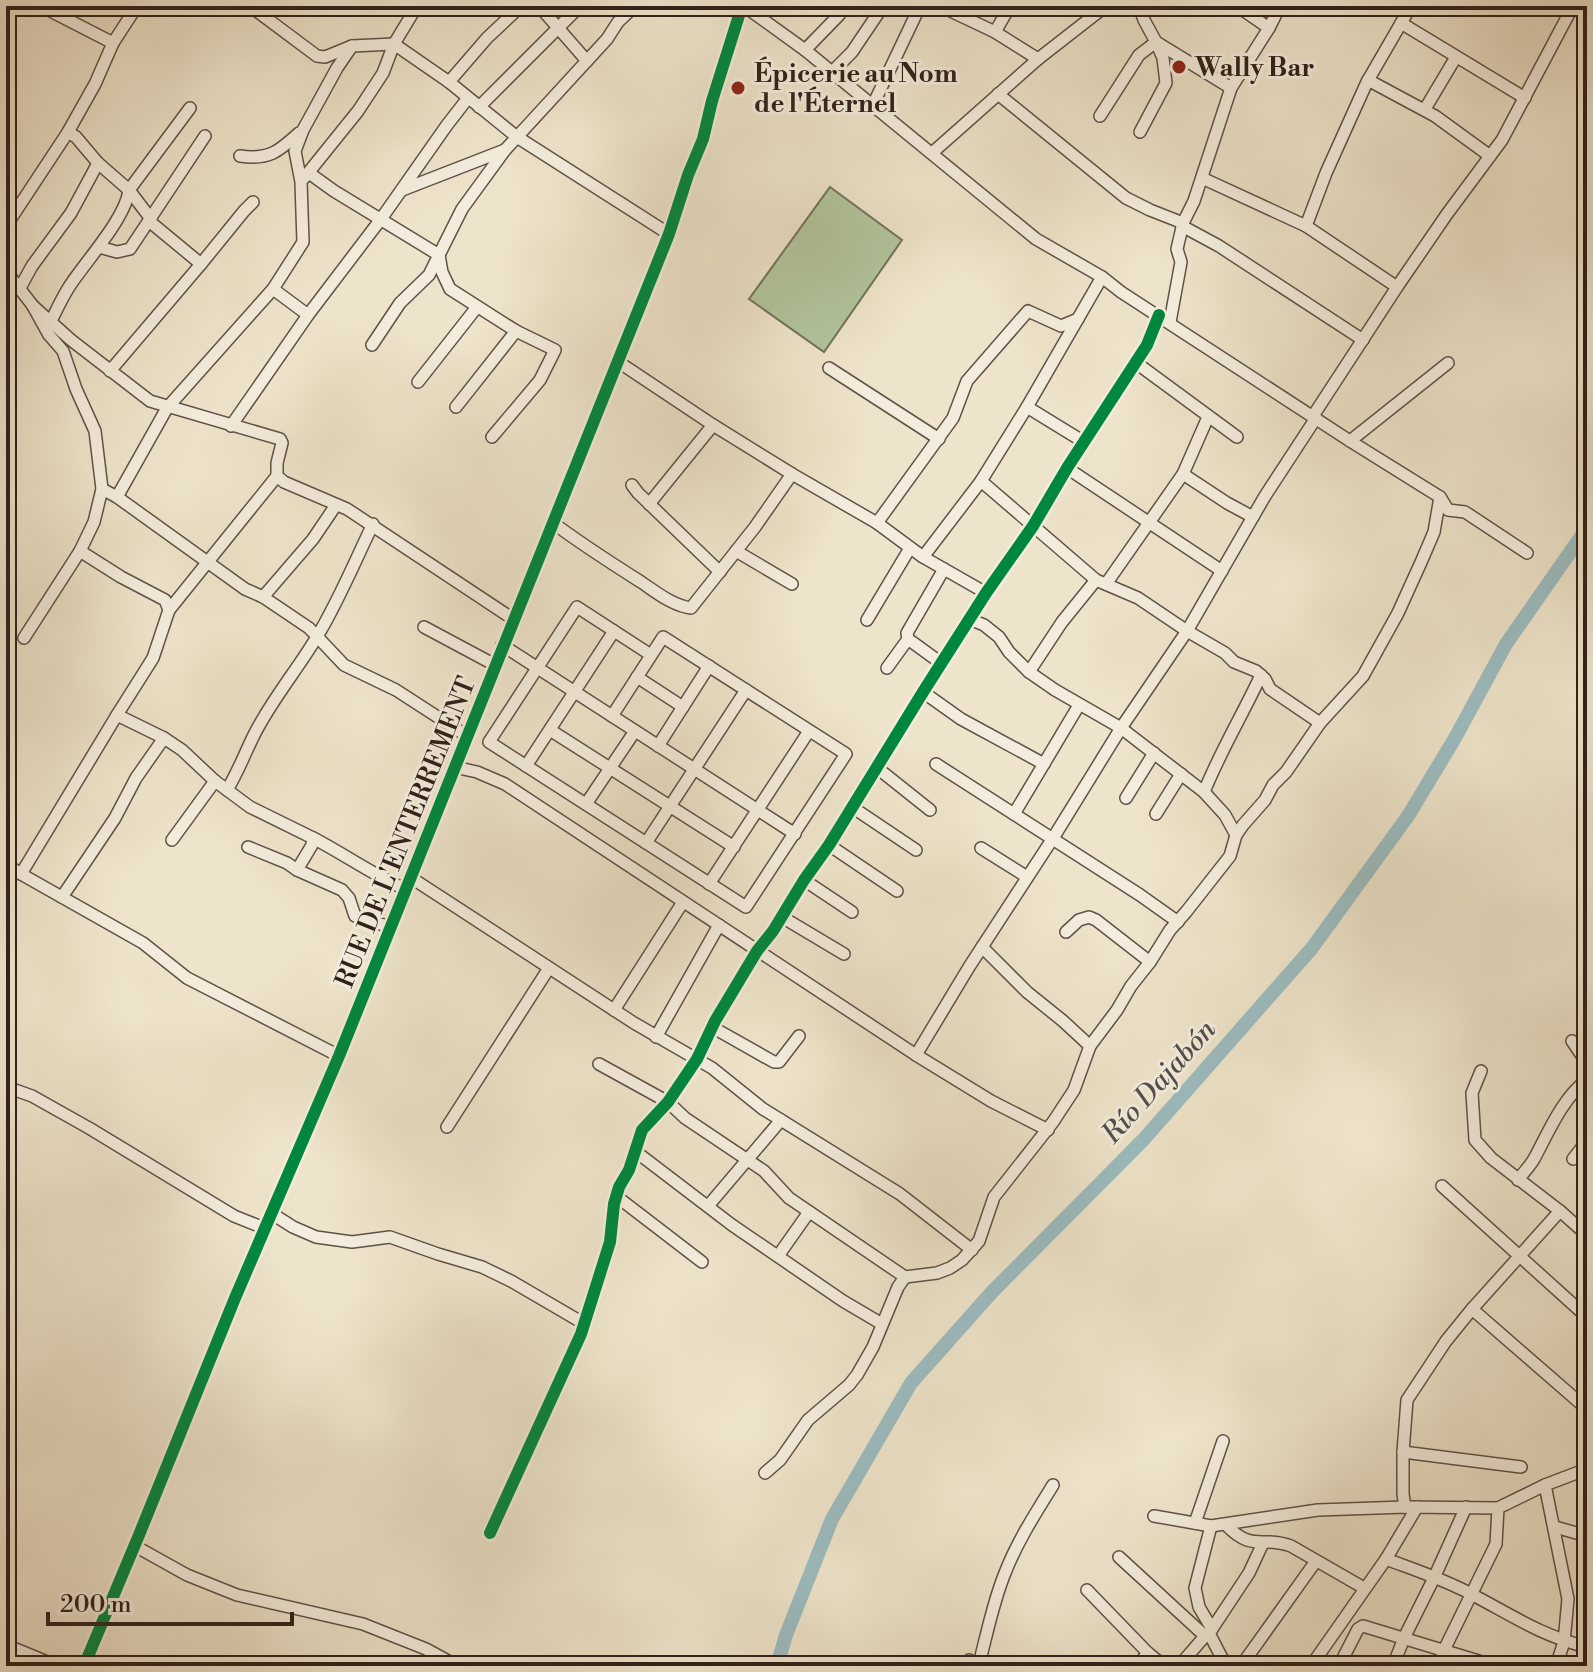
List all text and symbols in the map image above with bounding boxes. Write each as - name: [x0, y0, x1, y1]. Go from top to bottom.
- place label: Wally Bar: [1194, 52, 1315, 84]
- place label: Épicerie au Nom de l'Éternel: [754, 56, 958, 120]
- marker: Wally Bar: [1170, 58, 1188, 76]
- marker: Épicerie au Nom de l'Éternel: [729, 79, 747, 97]
- street label: RUE DE L'ENTERREMENT: [329, 672, 483, 993]
- water label: Río Dajabón: [1094, 1013, 1224, 1152]
- scale bar: [48, 1576, 292, 1626]
- text: 200 m: [60, 1590, 131, 1620]

